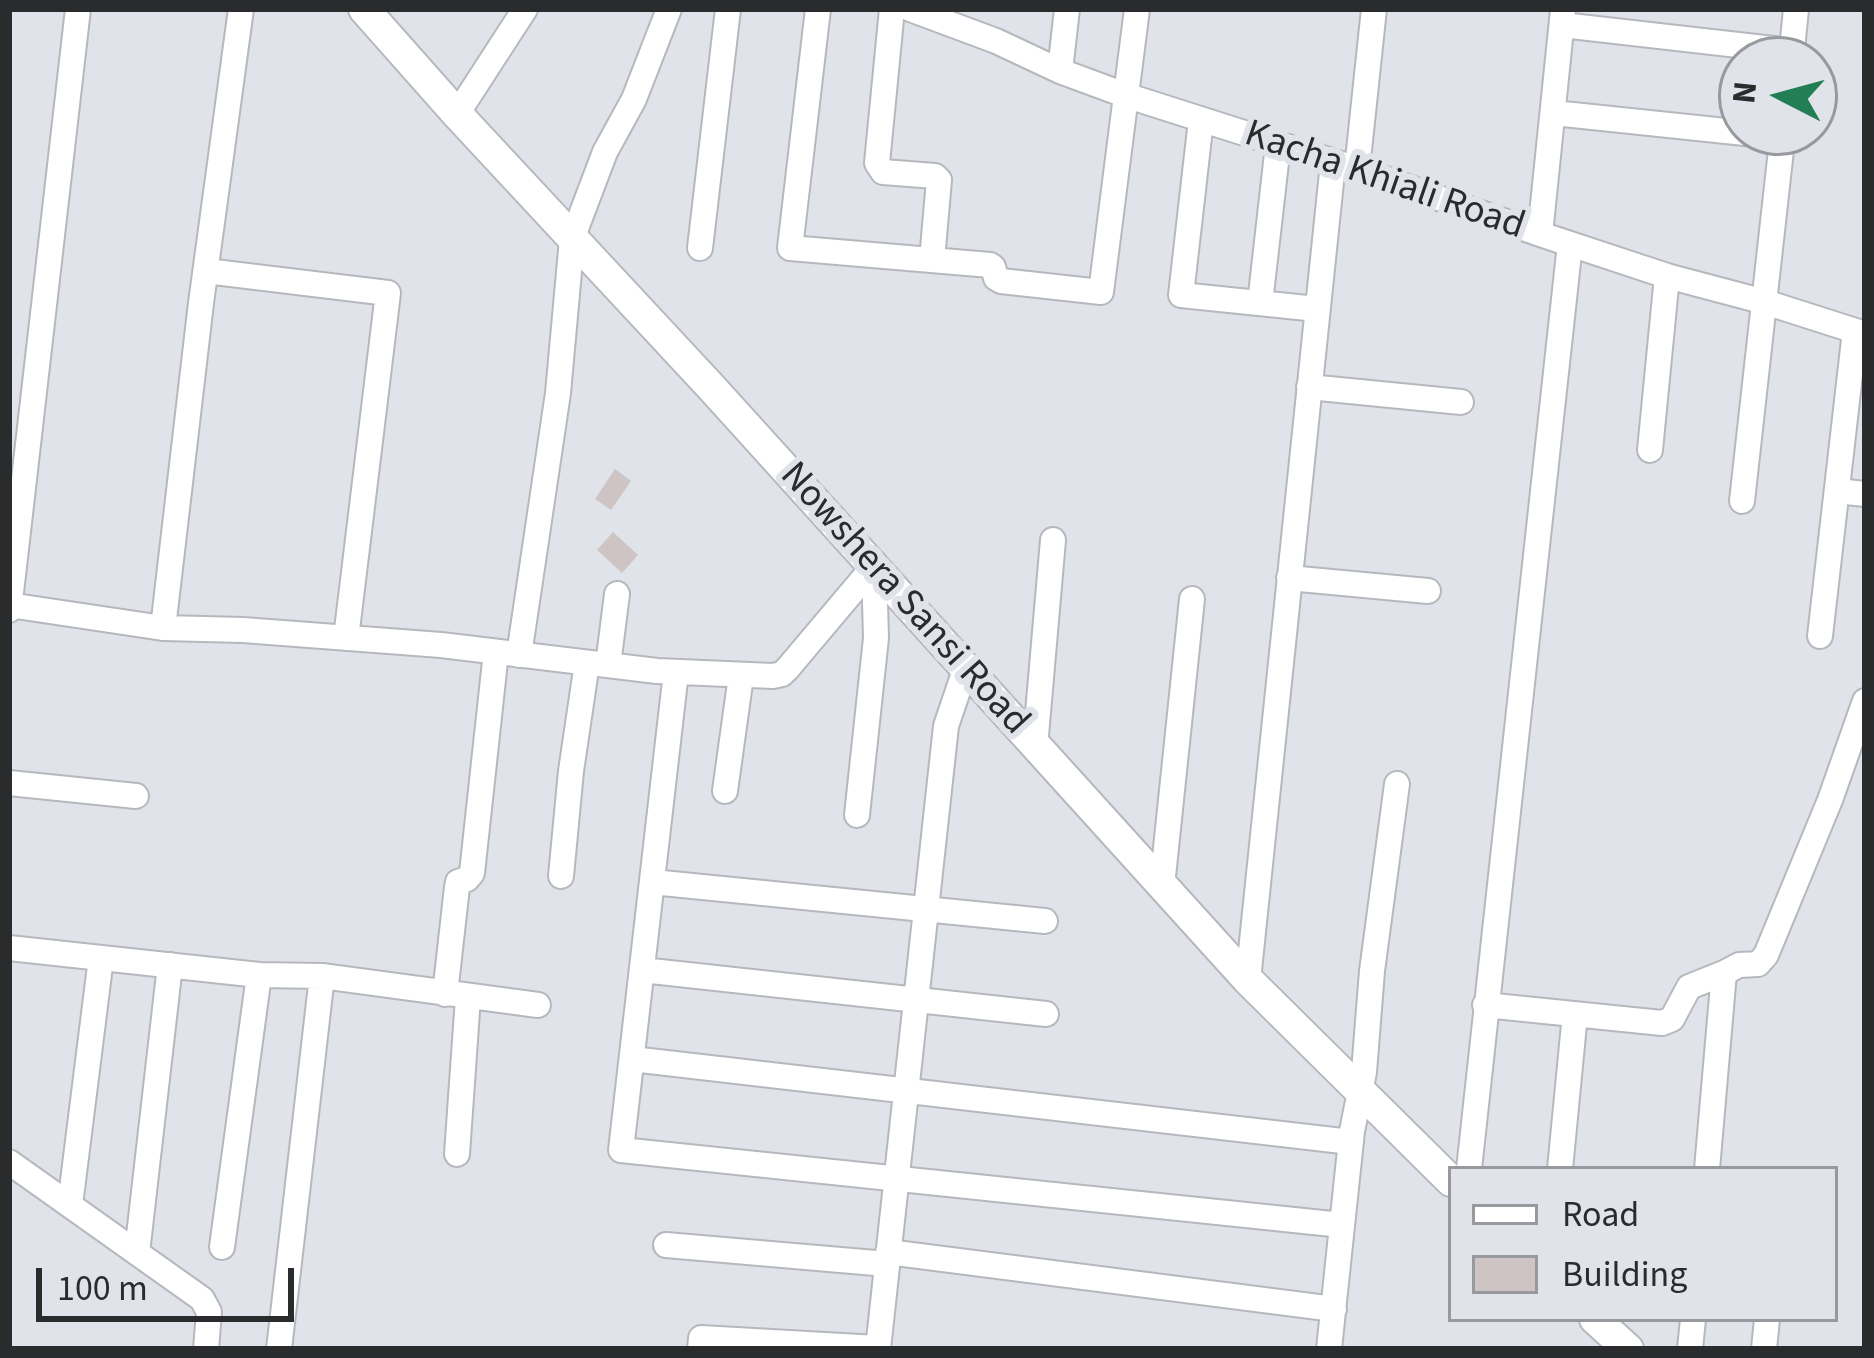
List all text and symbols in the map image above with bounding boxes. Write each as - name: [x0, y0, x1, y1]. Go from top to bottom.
- north arrow: [1718, 36, 1838, 156]
- text: N: [1720, 79, 1769, 106]
- street label: Kacha Khiali Road: [1238, 112, 1530, 252]
- street label: Nowshera Sansi Road: [768, 454, 1038, 746]
- legend: [1448, 1166, 1838, 1322]
- text: Road: [1562, 1189, 1639, 1240]
- scale bar: [42, 1244, 300, 1318]
- text: Building: [1562, 1249, 1687, 1300]
- text: 100 m: [57, 1263, 148, 1314]

